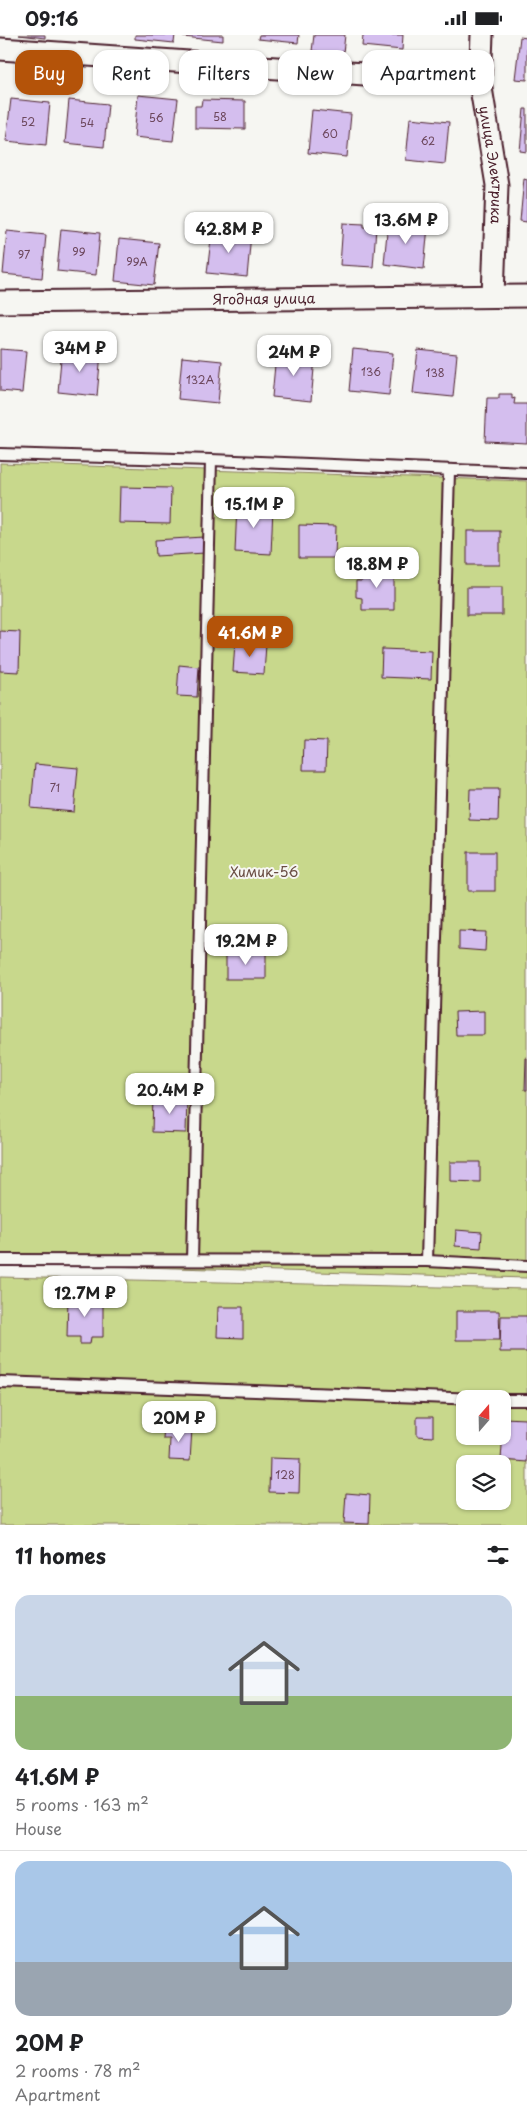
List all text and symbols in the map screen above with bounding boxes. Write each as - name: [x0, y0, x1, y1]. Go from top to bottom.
- text: 09:16: [25, 4, 78, 32]
- chip: Buy: [15, 50, 83, 95]
- chip: Rent: [93, 50, 169, 95]
- chip: Filters: [179, 50, 268, 95]
- chip: New: [278, 50, 352, 95]
- chip: Apartment: [362, 50, 494, 95]
- street label: улица Электрика: [474, 104, 508, 225]
- house number: 58: [213, 108, 227, 125]
- house number: 56: [149, 109, 164, 126]
- house number: 52: [21, 113, 35, 130]
- house number: 54: [80, 114, 94, 131]
- house number: 60: [322, 125, 338, 142]
- house number: 62: [421, 132, 435, 149]
- pin: 13.6M ₽: [360, 203, 452, 245]
- text: 13.6M ₽: [374, 207, 438, 231]
- pin: 42.8M ₽: [183, 211, 275, 254]
- text: 42.8M ₽: [196, 216, 262, 240]
- house number: 99: [72, 243, 86, 260]
- house number: 97: [18, 246, 30, 263]
- house number: 99А: [126, 253, 148, 270]
- street label: Ягодная улица: [213, 287, 315, 310]
- pin: 34M ₽: [45, 331, 115, 373]
- text: 34M ₽: [54, 335, 106, 359]
- pin: 24M ₽: [259, 335, 329, 377]
- text: 24M ₽: [268, 339, 320, 363]
- house number: 136: [361, 363, 381, 380]
- house number: 138: [425, 364, 445, 381]
- house number: 132А: [186, 371, 215, 388]
- pin: 15.1M ₽: [208, 487, 300, 529]
- text: 15.1M ₽: [225, 491, 284, 515]
- pin: 18.8M ₽: [331, 547, 423, 589]
- text: 18.8M ₽: [346, 551, 408, 575]
- pin: 41.6M ₽: [204, 615, 296, 658]
- text: 41.6M ₽: [218, 620, 282, 644]
- house number: 71: [50, 779, 60, 796]
- park label: Химик-56: [230, 861, 299, 882]
- pin: 19.2M ₽: [200, 923, 292, 966]
- text: 19.2M ₽: [215, 928, 277, 952]
- pin: 20.4M ₽: [124, 1073, 216, 1115]
- text: 20.4M ₽: [136, 1077, 204, 1101]
- pin: 12.7M ₽: [39, 1275, 131, 1318]
- text: 12.7M ₽: [54, 1280, 116, 1304]
- north arrow: [456, 1390, 511, 1445]
- map controls: [456, 1390, 511, 1510]
- pin: 20M ₽: [144, 1401, 214, 1443]
- text: 20M ₽: [153, 1405, 205, 1429]
- button: layers: [456, 1455, 511, 1510]
- house number: 128: [275, 1466, 295, 1483]
- text: 11 homes: [15, 1539, 106, 1571]
- icon: filters: [484, 1541, 512, 1569]
- icon: home: [219, 1628, 309, 1718]
- text: 41.6M ₽: [15, 1760, 99, 1792]
- text: 5 rooms · 163 m²: [15, 1792, 149, 1816]
- text: House: [15, 1816, 62, 1840]
- icon: home: [219, 1893, 309, 1983]
- text: 20M ₽: [15, 2026, 84, 2058]
- text: 2 rooms · 78 m²: [15, 2058, 141, 2082]
- text: Apartment: [15, 2082, 100, 2106]

